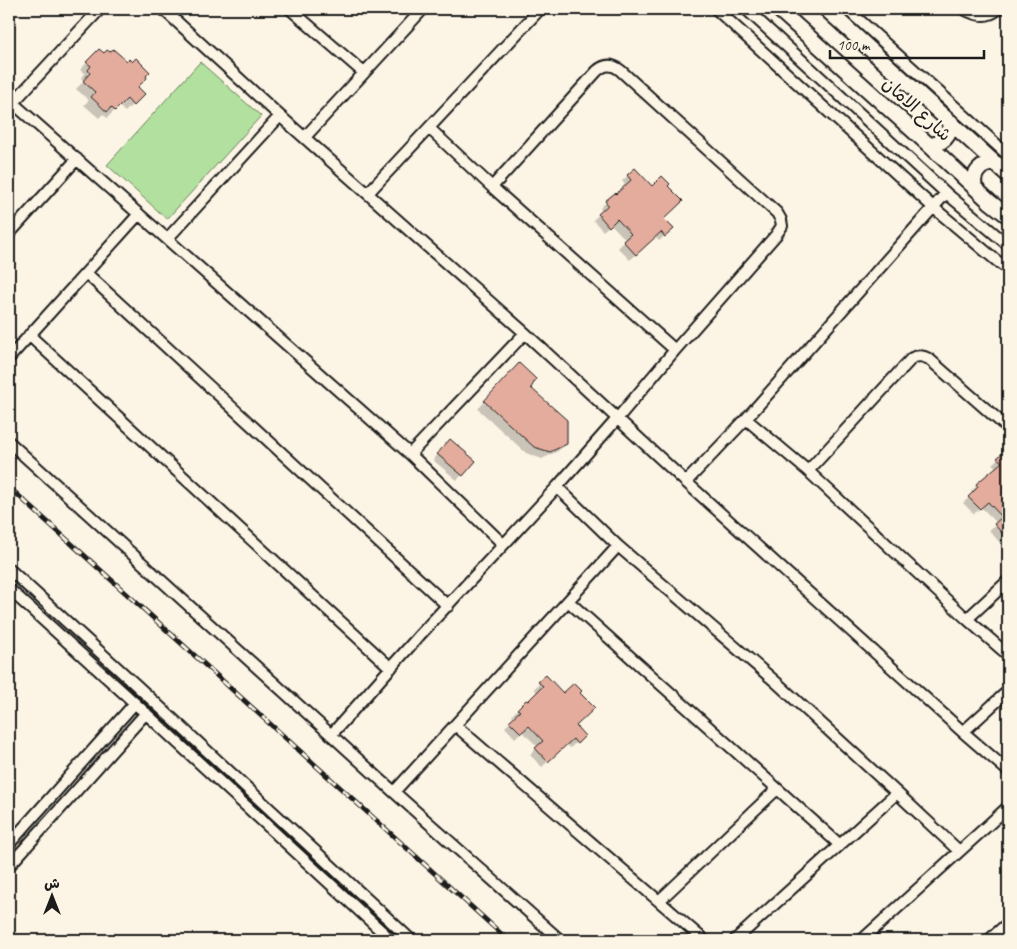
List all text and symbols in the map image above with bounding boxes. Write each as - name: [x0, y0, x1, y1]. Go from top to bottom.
- scale bar: [830, 28, 983, 60]
- text: 100 m: [837, 36, 871, 55]
- street label: شارع الامان: [877, 72, 956, 146]
- north arrow: [28, 872, 78, 922]
- text: ش: [44, 875, 60, 892]

